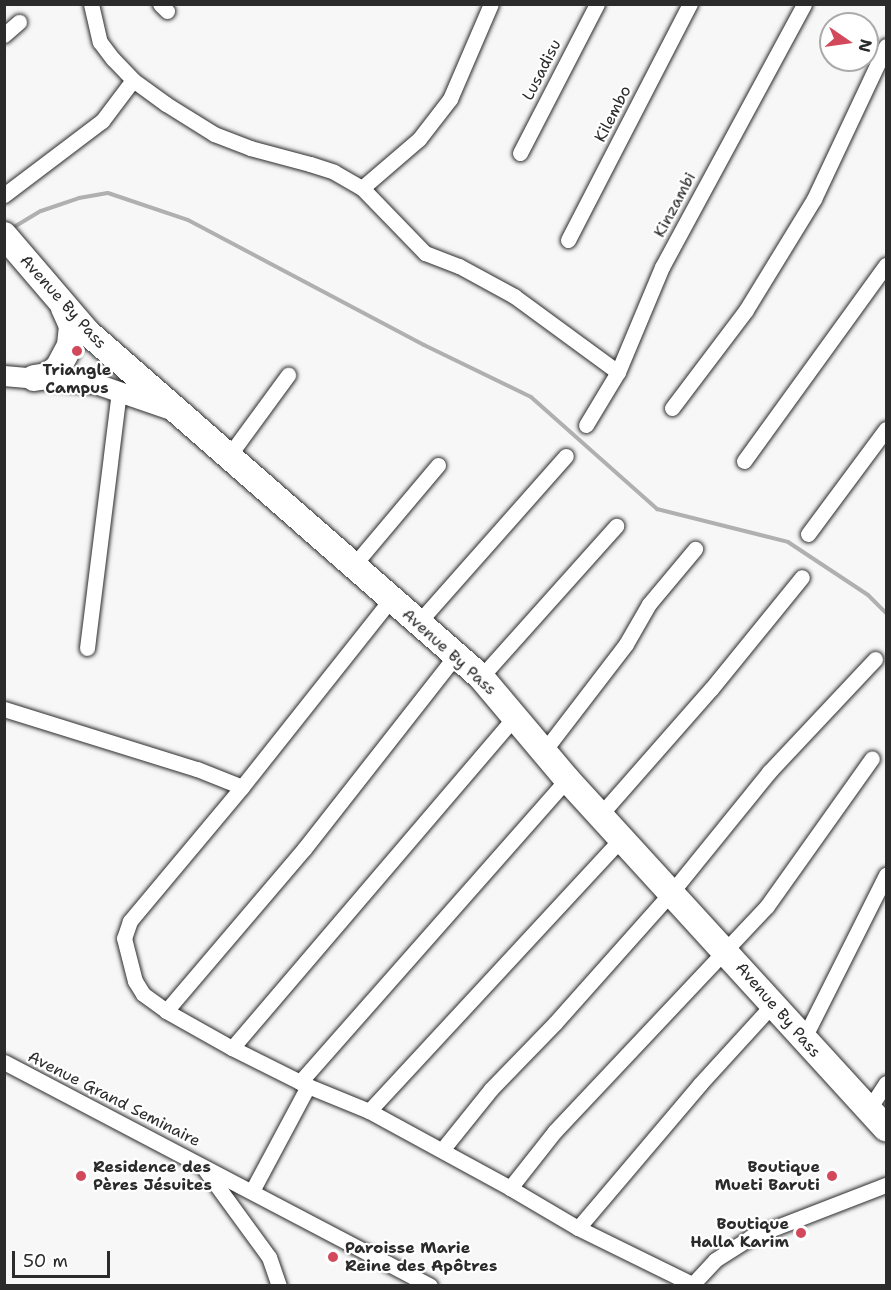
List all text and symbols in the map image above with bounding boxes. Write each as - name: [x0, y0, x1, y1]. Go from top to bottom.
- north arrow: [819, 12, 879, 72]
- street label: Lusadisu: [519, 36, 565, 104]
- text: N: [853, 37, 877, 54]
- street label: Kilembo: [591, 82, 635, 146]
- street label: Kinzambi: [650, 169, 700, 241]
- street label: Avenue By Pass: [16, 251, 110, 353]
- marker: Triangle Campus: [70, 344, 84, 358]
- place label: Triangle Campus: [43, 360, 111, 398]
- street label: Avenue By Pass: [398, 605, 500, 699]
- street label: Avenue By Pass: [731, 958, 825, 1062]
- street label: Avenue Grand Seminaire: [25, 1047, 203, 1151]
- place label: Residence des Pères Jésuites: [93, 1157, 212, 1195]
- place label: Boutique Mueti Baruti: [715, 1157, 820, 1195]
- marker: Residence des Pères Jésuites: [74, 1169, 88, 1183]
- marker: Boutique Mueti Baruti: [825, 1169, 839, 1183]
- place label: Boutique Halla Karim: [690, 1214, 789, 1252]
- marker: Boutique Halla Karim: [794, 1226, 808, 1240]
- place label: Paroisse Marie Reine des Apôtres: [345, 1238, 497, 1276]
- scale bar: [15, 1239, 112, 1277]
- text: 50 m: [23, 1249, 68, 1273]
- marker: Paroisse Marie Reine des Apôtres: [326, 1250, 340, 1264]

